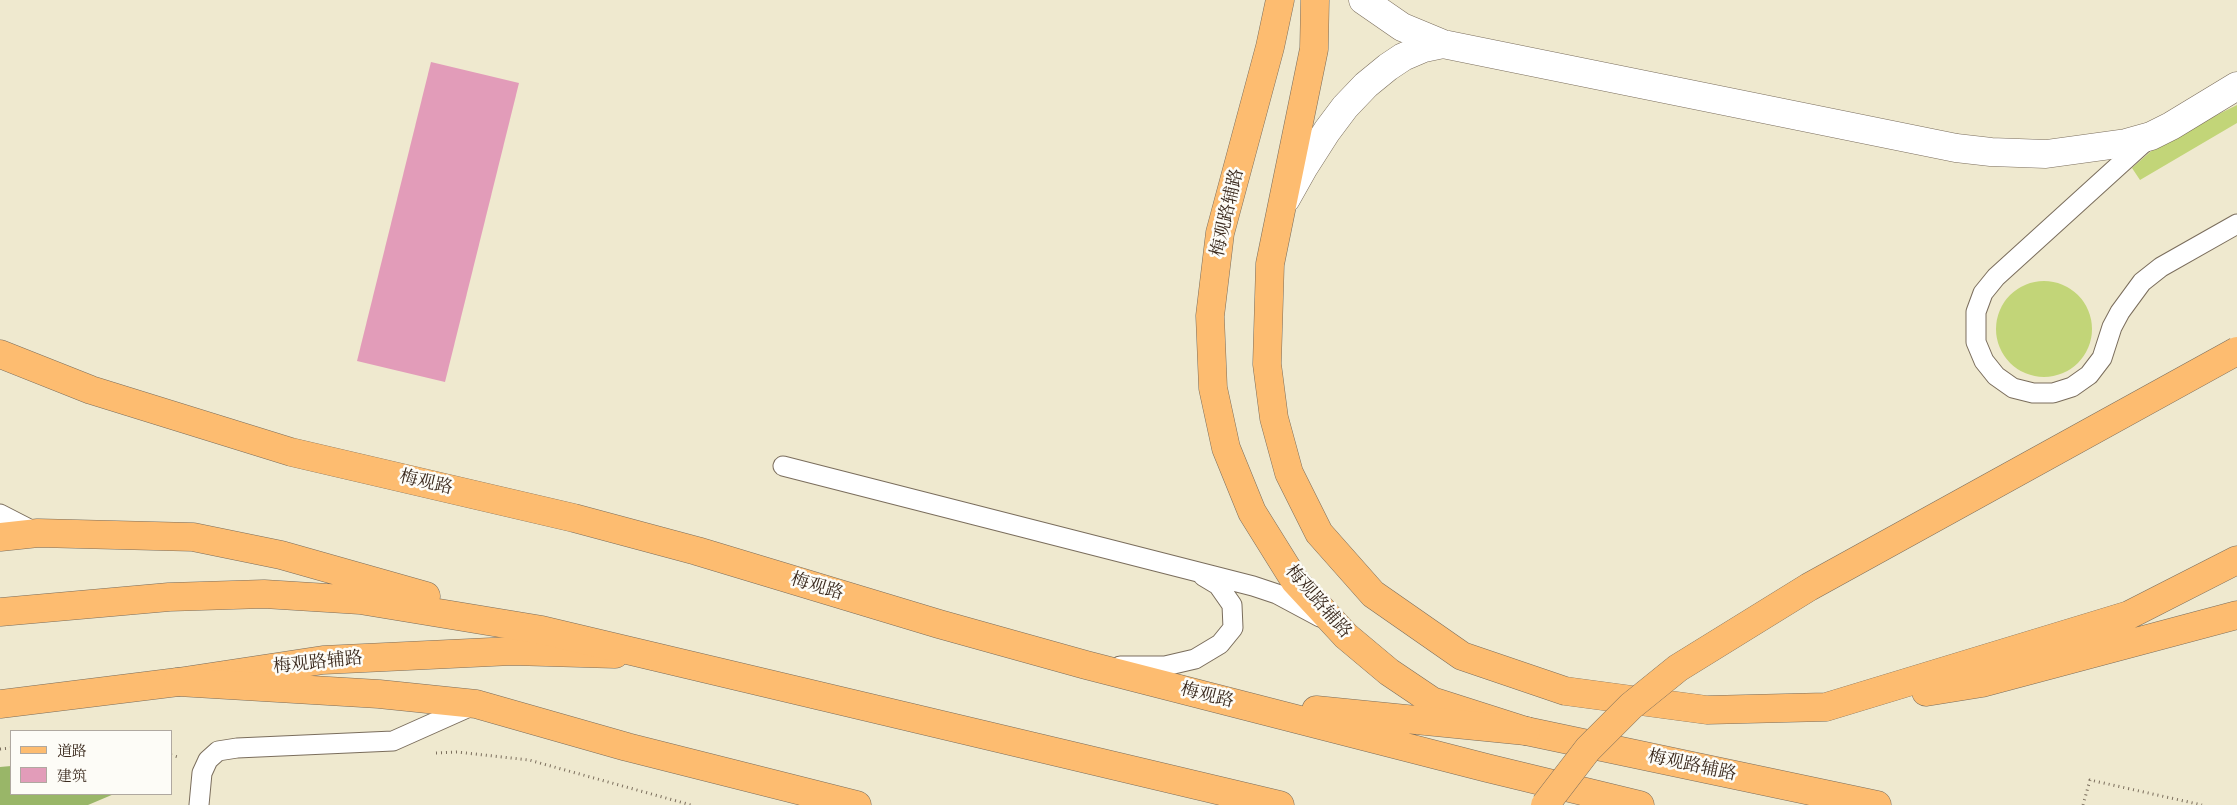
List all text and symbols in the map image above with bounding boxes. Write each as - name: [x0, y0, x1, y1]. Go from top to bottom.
- street label: 梅观路辅路: [1207, 167, 1249, 259]
- street label: 梅观路: [397, 466, 455, 500]
- street label: 梅观路辅路: [1280, 561, 1356, 643]
- street label: 梅观路: [788, 569, 846, 605]
- street label: 梅观路辅路: [272, 648, 364, 678]
- street label: 梅观路: [1178, 679, 1236, 713]
- legend: [10, 730, 172, 795]
- text: 道路: [57, 740, 87, 761]
- street label: 梅观路辅路: [1646, 746, 1738, 786]
- text: 建筑: [57, 765, 87, 786]

